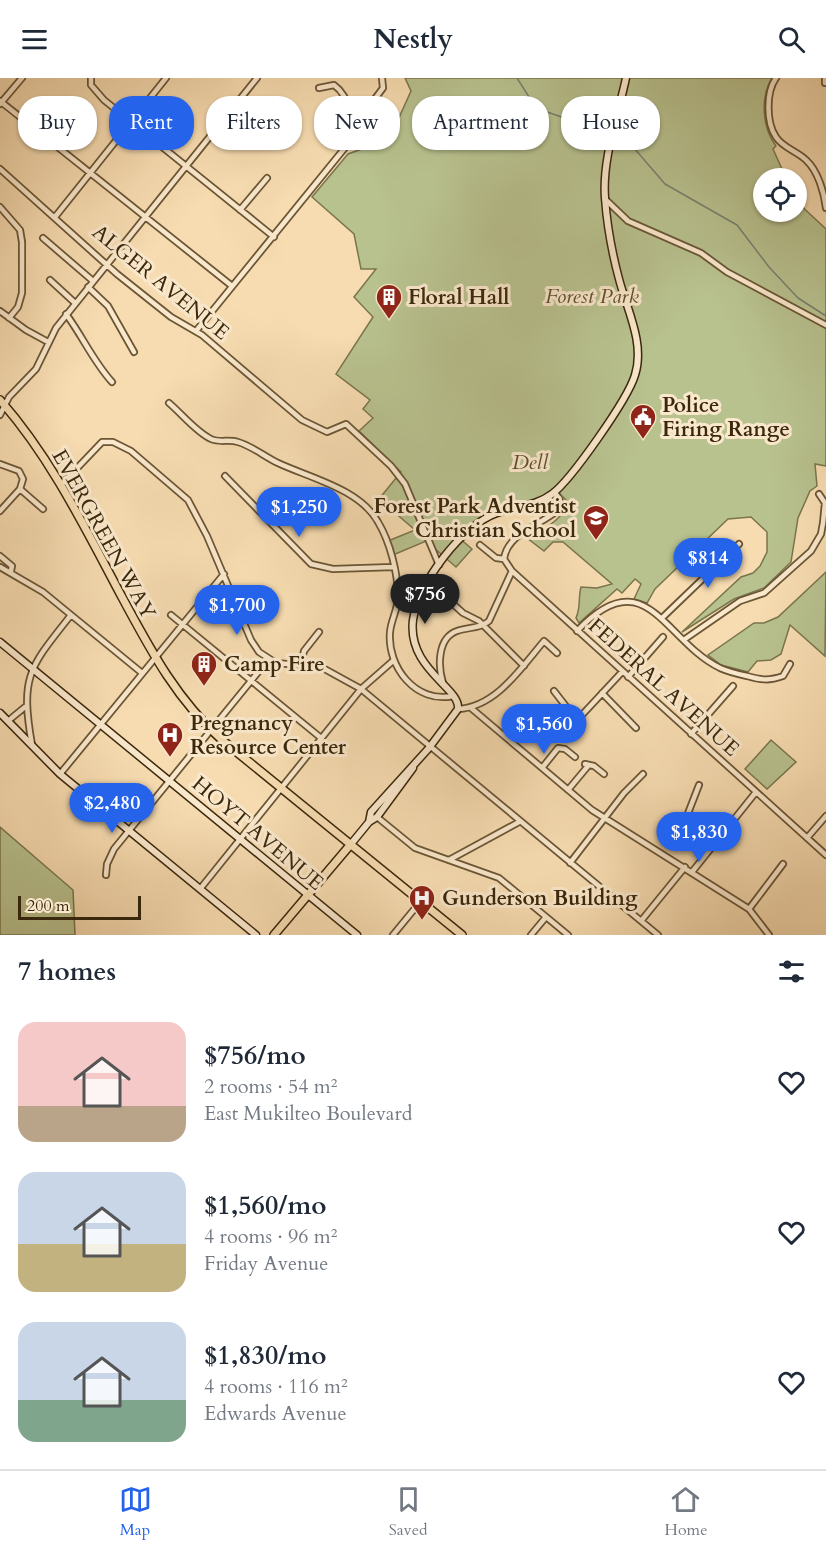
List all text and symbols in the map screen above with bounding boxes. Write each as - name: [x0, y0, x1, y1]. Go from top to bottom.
- text: Nestly: [373, 21, 453, 58]
- icon: menu: [18, 23, 51, 56]
- icon: search: [775, 23, 808, 56]
- chip: Buy: [18, 96, 97, 150]
- chip: Rent: [109, 96, 194, 150]
- chip: Filters: [206, 96, 302, 150]
- chip: New: [314, 96, 400, 150]
- chip: Apartment: [412, 96, 549, 150]
- chip: House: [561, 96, 660, 150]
- map controls: [753, 168, 807, 222]
- button: locate: [753, 168, 807, 222]
- street label: ALGER AVENUE: [86, 218, 235, 347]
- building icon: Floral Hall: [374, 282, 404, 320]
- park label: Forest Park: [545, 282, 639, 311]
- place label: Floral Hall: [408, 283, 509, 312]
- place label: Police Firing Range: [662, 391, 790, 444]
- public building icon: Police Firing Range: [628, 402, 658, 440]
- street label: EVERGREEN WAY: [45, 444, 163, 625]
- park label: Dell: [512, 448, 549, 477]
- pin: $1,250: [250, 487, 348, 538]
- place label: Forest Park Adventist Christian School: [373, 492, 577, 545]
- text: $1,250: [270, 493, 328, 520]
- school or university icon: Forest Park Adventist Christian School: [581, 503, 611, 541]
- pin: $814: [672, 538, 744, 589]
- text: $814: [688, 544, 728, 571]
- pin: $756: [389, 574, 461, 625]
- text: $756: [405, 580, 445, 607]
- pin: $1,700: [188, 585, 286, 636]
- text: $1,700: [208, 591, 266, 618]
- street label: FEDERAL AVENUE: [582, 612, 746, 763]
- building icon: Camp Fire: [189, 649, 219, 687]
- place label: Camp Fire: [224, 650, 325, 679]
- pin: $1,560: [495, 704, 593, 755]
- place label: Pregnancy Resource Center: [190, 709, 347, 762]
- text: $1,560: [515, 710, 573, 737]
- hospital icon: Pregnancy Resource Center: [155, 720, 185, 758]
- street label: HOYT AVENUE: [186, 770, 330, 897]
- pin: $2,480: [63, 783, 161, 834]
- text: $2,480: [83, 789, 141, 816]
- pin: $1,830: [650, 812, 748, 863]
- text: $1,830: [670, 818, 728, 845]
- hospital icon: Gunderson Building: [407, 883, 437, 921]
- place label: Gunderson Building: [442, 884, 638, 913]
- scale bar: [18, 893, 141, 920]
- text: 200 m: [27, 895, 69, 917]
- text: 7 homes: [18, 954, 116, 989]
- icon: filters: [775, 955, 808, 988]
- text: $756/mo: [204, 1038, 306, 1073]
- icon: home: [66, 1046, 138, 1118]
- icon: heart: [775, 1066, 808, 1099]
- text: 2 rooms · 54 m²: [204, 1073, 337, 1100]
- text: East Mukilteo Boulevard: [204, 1100, 412, 1127]
- text: $1,560/mo: [204, 1188, 327, 1223]
- icon: home: [66, 1196, 138, 1268]
- icon: heart: [775, 1216, 808, 1249]
- text: 4 rooms · 96 m²: [204, 1223, 337, 1250]
- text: Friday Avenue: [204, 1250, 328, 1277]
- text: $1,830/mo: [204, 1338, 327, 1373]
- icon: home: [66, 1346, 138, 1418]
- icon: heart: [775, 1366, 808, 1399]
- text: 4 rooms · 116 m²: [204, 1373, 348, 1400]
- text: Edwards Avenue: [204, 1400, 347, 1427]
- tab: Map: [119, 1483, 152, 1541]
- tab: Saved: [389, 1483, 427, 1541]
- tab: Home: [665, 1483, 707, 1541]

